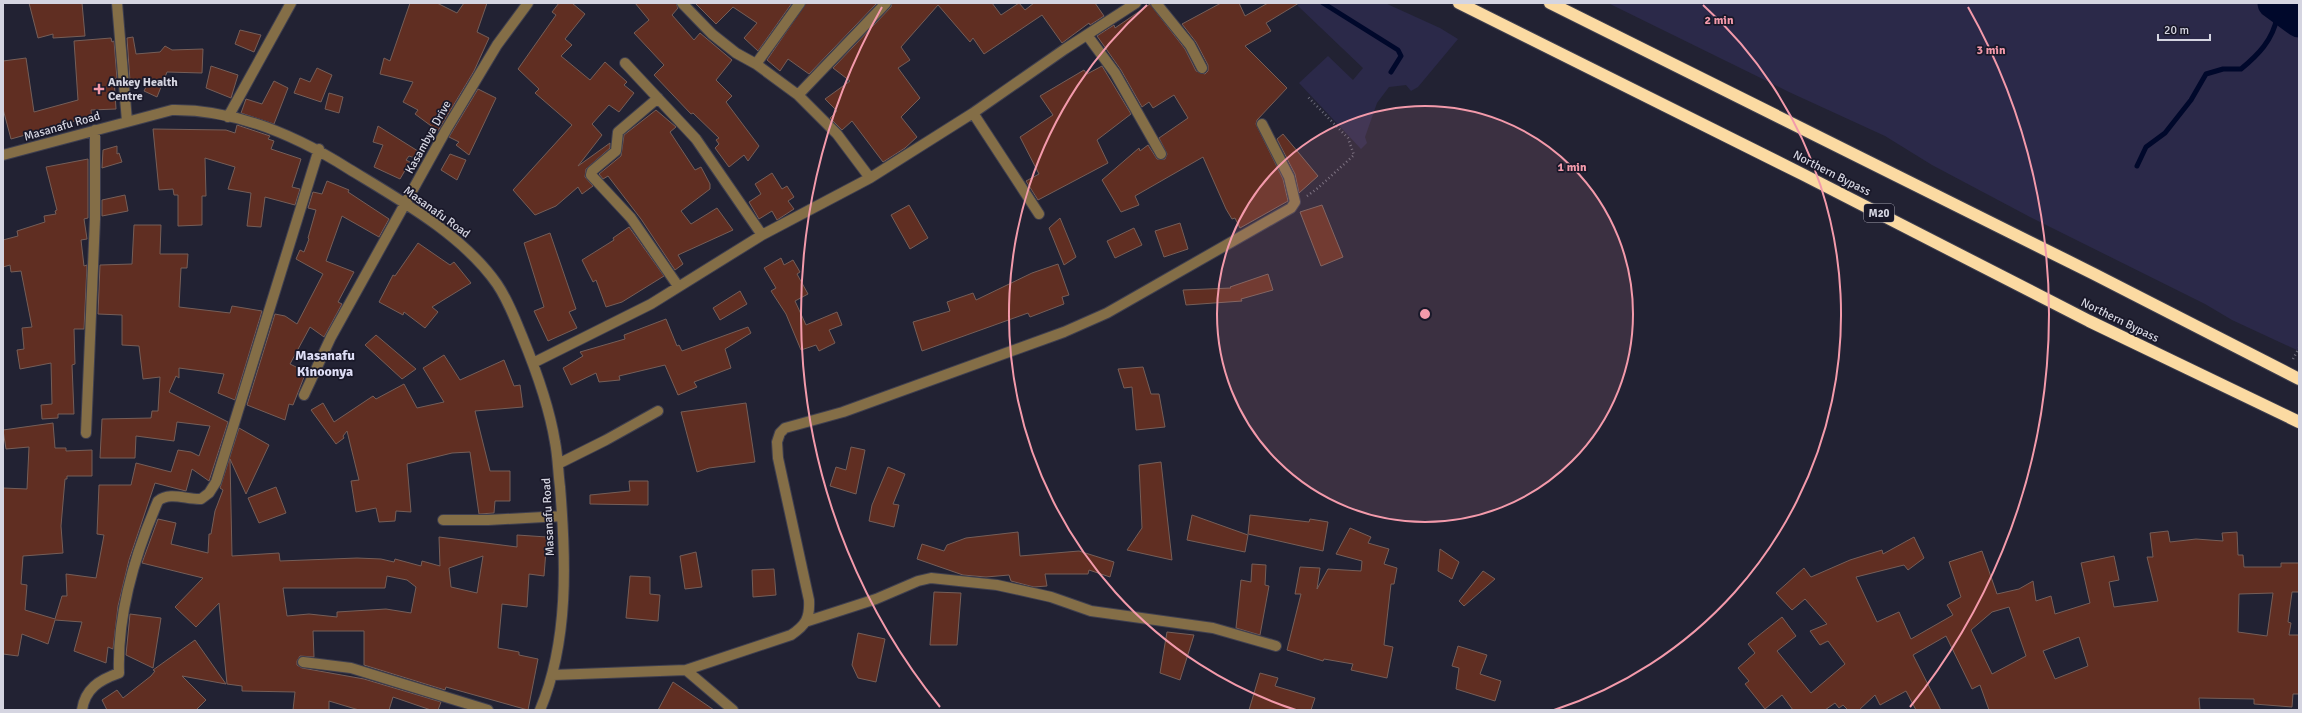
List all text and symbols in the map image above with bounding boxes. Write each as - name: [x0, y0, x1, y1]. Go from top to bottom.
- text: 2 min: [1705, 13, 1734, 28]
- scale bar: [2158, 16, 2210, 42]
- text: 20 m: [2164, 23, 2189, 38]
- text: 3 min: [1977, 43, 2006, 58]
- place label: Ankey Health Centre: [108, 75, 178, 104]
- marker: Ankey Health Centre: [93, 83, 105, 95]
- street label: Kasambya Drive: [402, 98, 455, 177]
- street label: Masanafu Road: [22, 108, 102, 145]
- street label: Northern Bypass: [1790, 147, 1873, 199]
- text: 1 min: [1558, 160, 1587, 175]
- street label: Masanafu Road: [400, 183, 473, 242]
- road number: M20: [1864, 204, 1894, 222]
- street label: Northern Bypass: [2078, 295, 2161, 346]
- centre of rings: [1418, 307, 1432, 321]
- district label: Masanafu Kinoonya: [295, 347, 355, 380]
- street label: Masanafu Road: [539, 477, 558, 557]

